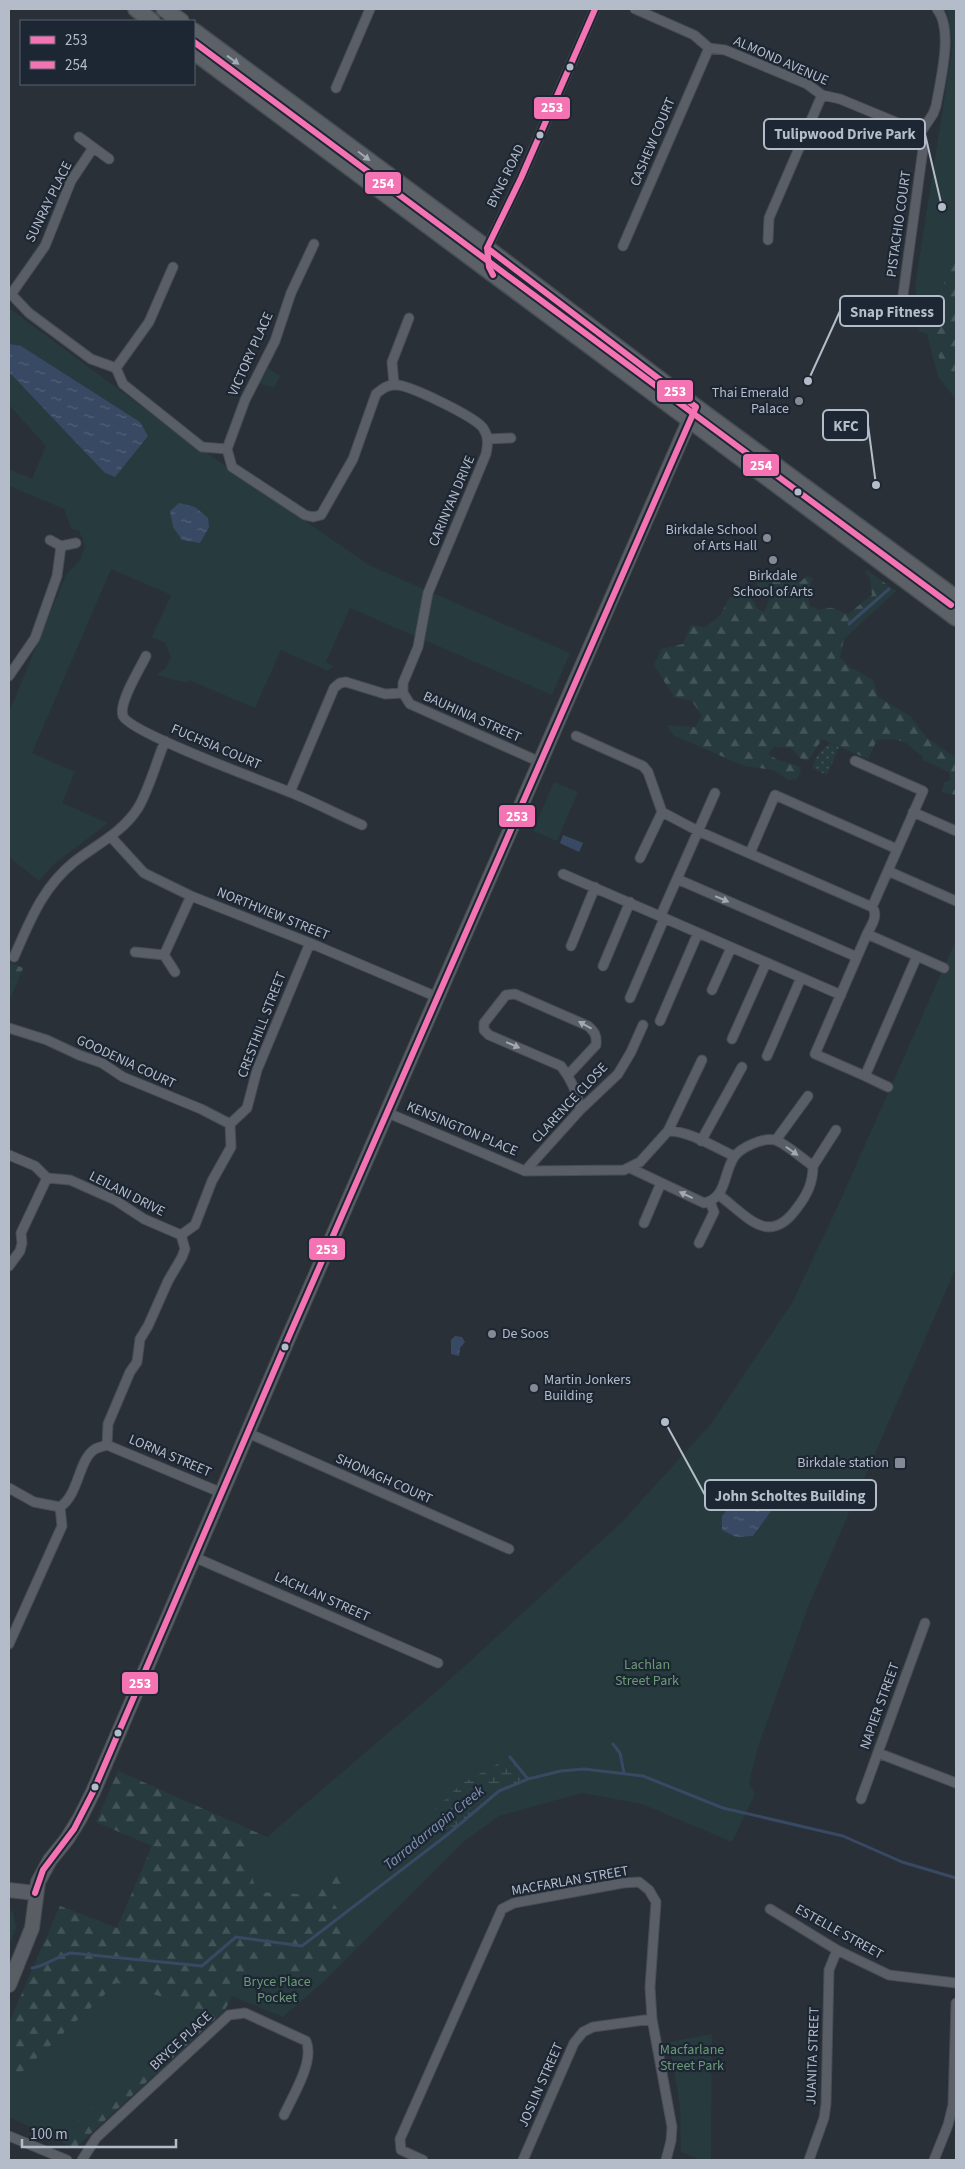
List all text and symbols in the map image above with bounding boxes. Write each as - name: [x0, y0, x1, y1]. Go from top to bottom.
- legend: [20, 20, 195, 85]
- text: 253: [65, 30, 87, 51]
- street label: ALMOND AVENUE: [730, 31, 832, 91]
- one-way arrow: [226, 54, 239, 65]
- text: 254: [65, 55, 88, 76]
- unlabelled marker: [565, 62, 575, 72]
- street label: CASHEW COURT: [625, 94, 681, 189]
- line badge: 253: [533, 96, 571, 120]
- text: 253: [541, 98, 563, 118]
- callout: Tulipwood Drive Park: [764, 119, 925, 149]
- text: Tulipwood Drive Park: [774, 124, 917, 145]
- unlabelled marker: [535, 130, 545, 140]
- street label: BYNG ROAD: [482, 141, 530, 211]
- one-way arrow: [357, 151, 370, 161]
- street label: SUNRAY PLACE: [21, 158, 77, 246]
- street label: PISTACHIO COURT: [882, 169, 916, 279]
- line badge: 254: [364, 171, 402, 195]
- text: 254: [372, 174, 395, 194]
- callout: Snap Fitness: [840, 296, 944, 326]
- text: Snap Fitness: [850, 302, 934, 323]
- street label: VICTORY PLACE: [224, 309, 278, 399]
- line badge: 253: [656, 379, 694, 403]
- text: 253: [664, 382, 686, 402]
- place label: Thai Emerald Palace: [712, 383, 789, 419]
- marker: Thai Emerald Palace: [793, 395, 805, 407]
- callout: KFC: [823, 410, 868, 440]
- text: KFC: [833, 416, 859, 437]
- street label: CARINYAN DRIVE: [424, 452, 480, 550]
- line badge: 254: [742, 453, 780, 477]
- text: 254: [750, 456, 773, 476]
- unlabelled marker: [793, 487, 803, 497]
- place label: Birkdale School of Arts Hall: [665, 520, 757, 556]
- marker: Birkdale School of Arts Hall: [761, 532, 773, 544]
- marker: Birkdale School of Arts: [767, 554, 779, 566]
- place label: Birkdale School of Arts: [733, 566, 813, 602]
- street label: BAUHINIA STREET: [420, 686, 525, 748]
- street label: FUCHSIA COURT: [168, 719, 264, 775]
- line badge: 253: [498, 804, 536, 828]
- text: 253: [506, 807, 528, 827]
- street label: NORTHVIEW STREET: [214, 882, 333, 946]
- one-way arrow: [715, 895, 729, 903]
- street label: CRESTHILL STREET: [233, 969, 292, 1081]
- one-way arrow: [577, 1021, 592, 1029]
- street label: GOODENIA COURT: [73, 1030, 179, 1094]
- one-way arrow: [506, 1042, 520, 1050]
- street label: CLARENCE CLOSE: [527, 1058, 613, 1148]
- street label: KENSINGTON PLACE: [403, 1097, 521, 1161]
- one-way arrow: [785, 1146, 799, 1156]
- street label: LEILANI DRIVE: [86, 1166, 168, 1222]
- one-way arrow: [679, 1190, 693, 1198]
- line badge: 253: [308, 1237, 346, 1261]
- text: 253: [316, 1240, 338, 1260]
- place label: De Soos: [502, 1324, 549, 1344]
- marker: De Soos: [486, 1328, 498, 1340]
- unlabelled marker: [280, 1342, 290, 1352]
- place label: Martin Jonkers Building: [544, 1370, 631, 1406]
- marker: Martin Jonkers Building: [528, 1382, 540, 1394]
- street label: LORNA STREET: [126, 1430, 215, 1483]
- street label: SHONAGH COURT: [332, 1449, 436, 1510]
- place label: Birkdale station: [797, 1453, 889, 1473]
- marker: Birkdale station: [893, 1456, 907, 1470]
- callout: John Scholtes Building: [705, 1480, 876, 1510]
- text: John Scholtes Building: [715, 1486, 865, 1507]
- street label: LACHLAN STREET: [271, 1567, 373, 1627]
- park label: Lachlan Street Park: [615, 1655, 679, 1691]
- street label: NAPIER STREET: [855, 1659, 905, 1752]
- line badge: 253: [121, 1671, 159, 1695]
- text: 253: [129, 1674, 151, 1694]
- unlabelled marker: [113, 1728, 123, 1738]
- water label: Tarradarrapin Creek: [379, 1780, 490, 1875]
- unlabelled marker: [90, 1782, 100, 1792]
- street label: MACFARLAN STREET: [510, 1861, 631, 1901]
- street label: ESTELLE STREET: [791, 1899, 887, 1965]
- park label: Bryce Place Pocket: [243, 1972, 311, 2008]
- street label: JUANITA STREET: [801, 2006, 825, 2105]
- street label: BRYCE PLACE: [145, 2007, 217, 2075]
- street label: JOSLIN STREET: [513, 2039, 569, 2131]
- park label: Macfarlane Street Park: [660, 2040, 724, 2076]
- scale bar: [22, 2116, 176, 2148]
- text: 100 m: [30, 2124, 68, 2145]

